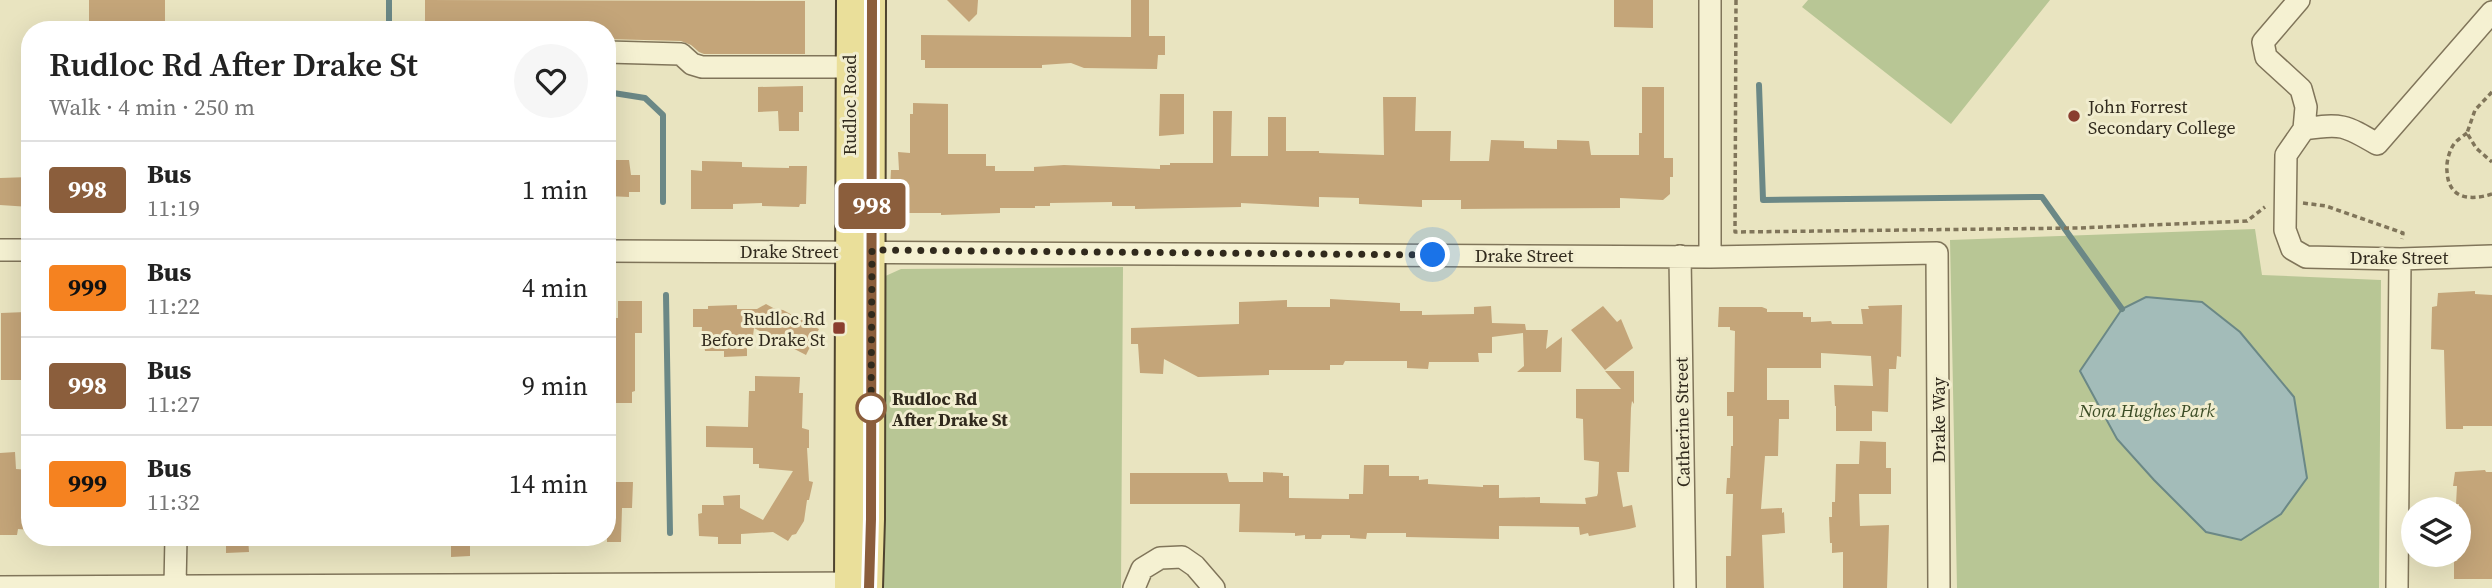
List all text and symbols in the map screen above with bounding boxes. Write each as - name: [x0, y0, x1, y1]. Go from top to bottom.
- text: Rudloc Rd After Drake St: [49, 42, 418, 87]
- button: heart: [514, 44, 588, 118]
- street label: Rudloc Road: [837, 54, 862, 156]
- text: Walk · 4 min · 250 m: [49, 91, 255, 123]
- place label: John Forrest Secondary College: [2087, 94, 2236, 140]
- marker: John Forrest Secondary College: [2066, 108, 2082, 124]
- text: Bus: [147, 156, 191, 192]
- text: 1 min: [522, 172, 588, 208]
- text: 998: [68, 173, 107, 206]
- line badge: 998: [832, 183, 912, 229]
- text: 998: [852, 189, 892, 222]
- text: 11:19: [147, 192, 200, 224]
- your location: [1415, 237, 1450, 272]
- street label: Drake Street: [740, 239, 839, 264]
- street label: Drake Street: [1475, 243, 1574, 268]
- street label: Drake Street: [2350, 245, 2449, 270]
- text: Bus: [147, 254, 191, 290]
- text: 4 min: [522, 270, 588, 306]
- text: 999: [68, 271, 107, 304]
- text: 11:22: [147, 290, 200, 322]
- place label: Rudloc Rd Before Drake St: [701, 306, 825, 352]
- marker: Rudloc Rd Before Drake St: [831, 320, 847, 336]
- text: Bus: [147, 352, 191, 388]
- street label: Catherine Street: [1668, 357, 1696, 487]
- text: 9 min: [522, 368, 588, 404]
- text: 998: [68, 369, 107, 402]
- street label: Drake Way: [1926, 376, 1951, 463]
- place label: Rudloc Rd After Drake St: [892, 386, 1008, 432]
- text: 11:27: [147, 388, 200, 420]
- marker: Rudloc Rd After Drake St: [856, 393, 886, 423]
- park label: Nora Hughes Park: [2078, 398, 2215, 423]
- text: Bus: [147, 450, 191, 486]
- text: 14 min: [509, 466, 588, 502]
- text: 999: [68, 467, 107, 500]
- text: 11:32: [147, 486, 200, 518]
- map controls: [2401, 497, 2471, 567]
- button: layers: [2401, 497, 2471, 567]

